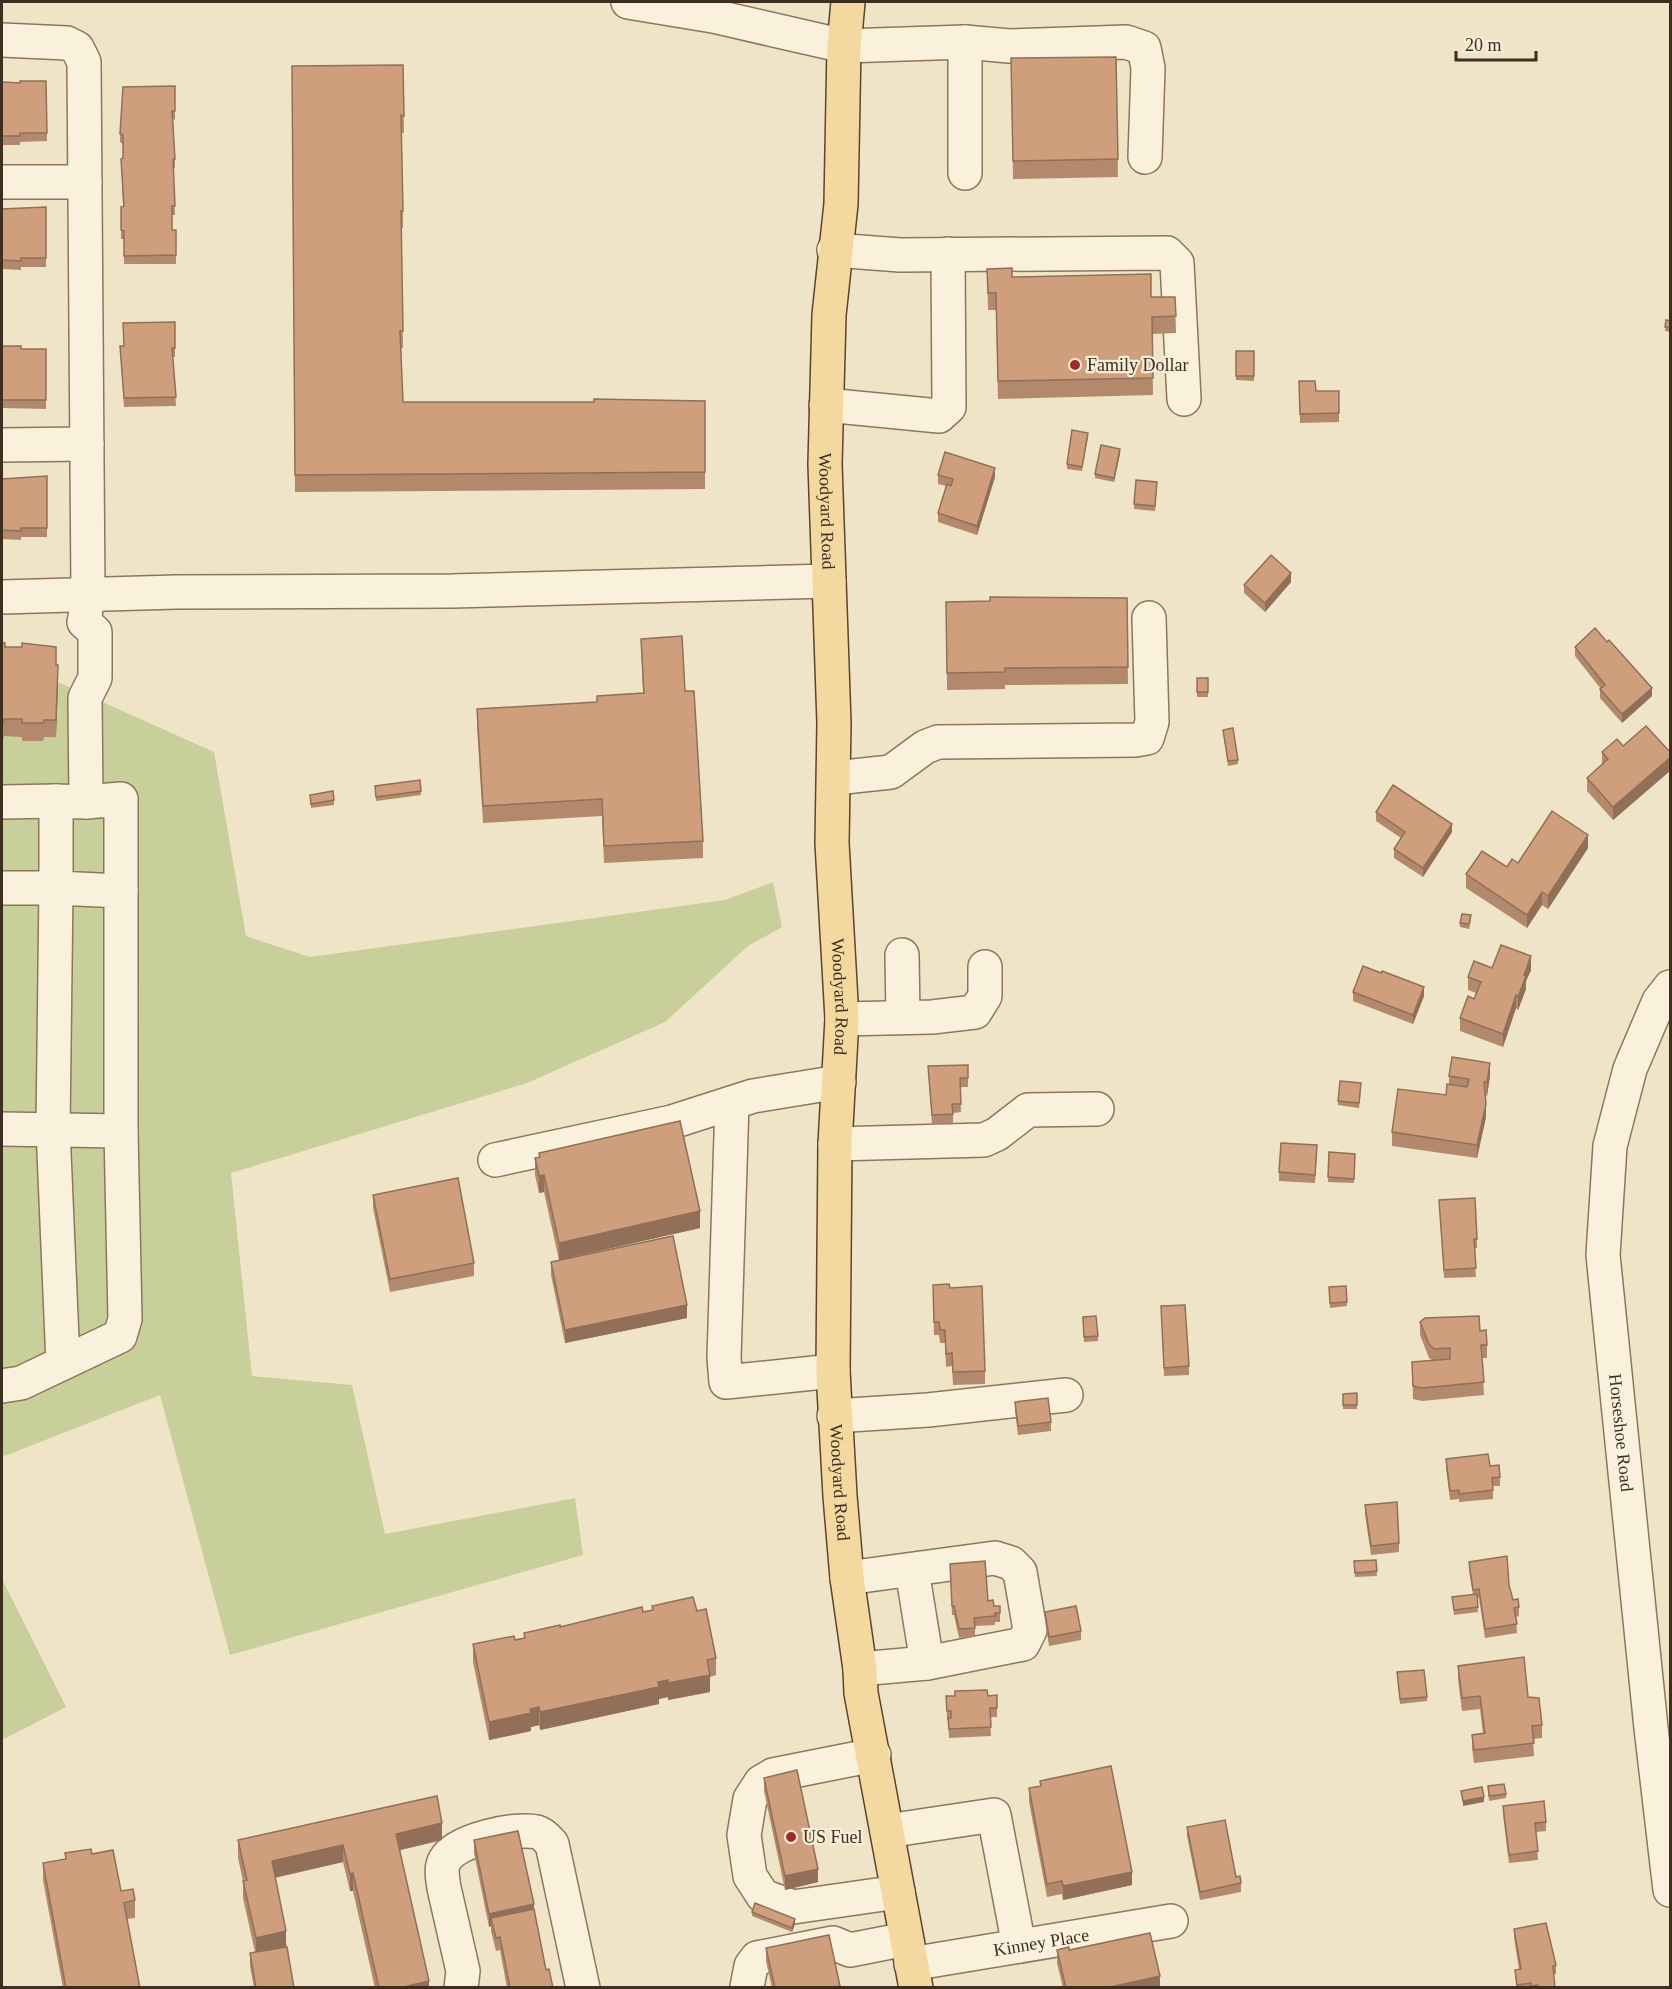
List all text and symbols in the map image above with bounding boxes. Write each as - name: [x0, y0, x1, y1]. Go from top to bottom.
- scale bar: [1456, 24, 1536, 62]
- text: 20 m: [1465, 35, 1502, 55]
- place label: Family Dollar: [1087, 355, 1189, 375]
- marker: Family Dollar: [1068, 358, 1082, 372]
- street label: Woodyard Road: [815, 452, 839, 570]
- street label: Woodyard Road: [827, 938, 852, 1056]
- street label: Horseshoe Road: [1605, 1373, 1637, 1493]
- street label: Woodyard Road: [826, 1423, 854, 1541]
- place label: US Fuel: [803, 1827, 863, 1847]
- marker: US Fuel: [784, 1830, 798, 1844]
- street label: Kinney Place: [992, 1925, 1090, 1960]

